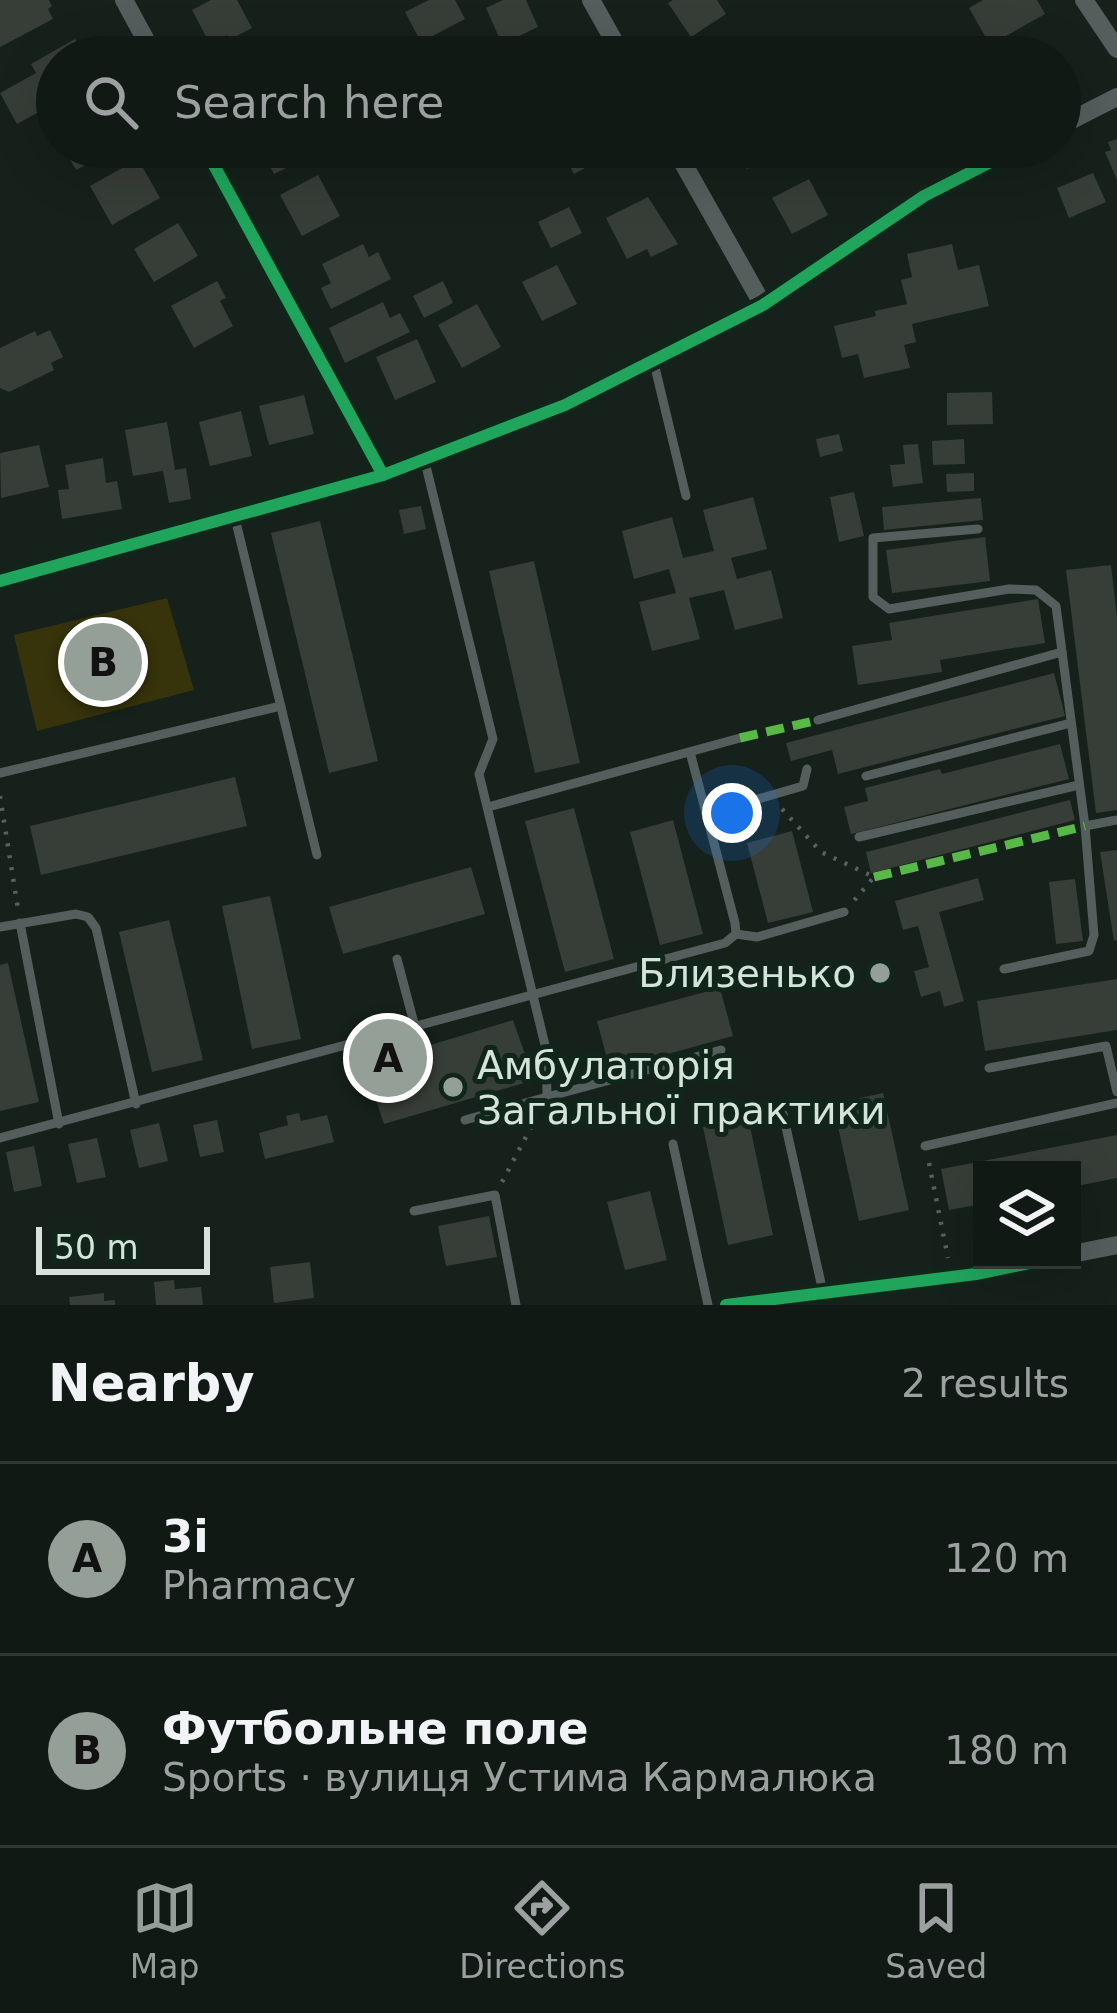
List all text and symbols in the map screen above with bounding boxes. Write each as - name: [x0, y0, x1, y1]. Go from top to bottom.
- search box: [36, 36, 1081, 168]
- icon: search: [78, 69, 144, 135]
- text: Search here: [174, 76, 444, 129]
- pin: B: [64, 617, 142, 707]
- your location: [702, 783, 762, 843]
- place label: Близенько: [638, 951, 856, 996]
- marker: Близенько: [867, 960, 893, 986]
- pin: A: [349, 1013, 427, 1103]
- place label: Амбулаторія Загальної практики: [477, 1043, 885, 1133]
- marker: Амбулаторія Загальної практики: [440, 1074, 466, 1100]
- map controls: [973, 1161, 1081, 1269]
- button: layers: [973, 1161, 1081, 1269]
- scale bar: [36, 1221, 210, 1274]
- text: 50 m: [54, 1228, 139, 1267]
- text: Nearby: [48, 1354, 255, 1413]
- text: 2 results: [901, 1361, 1069, 1406]
- text: 3і: [162, 1510, 209, 1563]
- text: A: [72, 1536, 102, 1581]
- text: 120 m: [944, 1536, 1069, 1581]
- text: Pharmacy: [162, 1563, 356, 1608]
- text: Футбольне поле: [162, 1702, 589, 1755]
- text: B: [72, 1728, 102, 1773]
- text: 180 m: [944, 1728, 1069, 1773]
- text: Sports · вулиця Устима Кармалюка: [162, 1755, 877, 1800]
- tab: Map: [130, 1875, 200, 1986]
- tab: Directions: [459, 1875, 625, 1986]
- tab: Saved: [885, 1875, 987, 1986]

